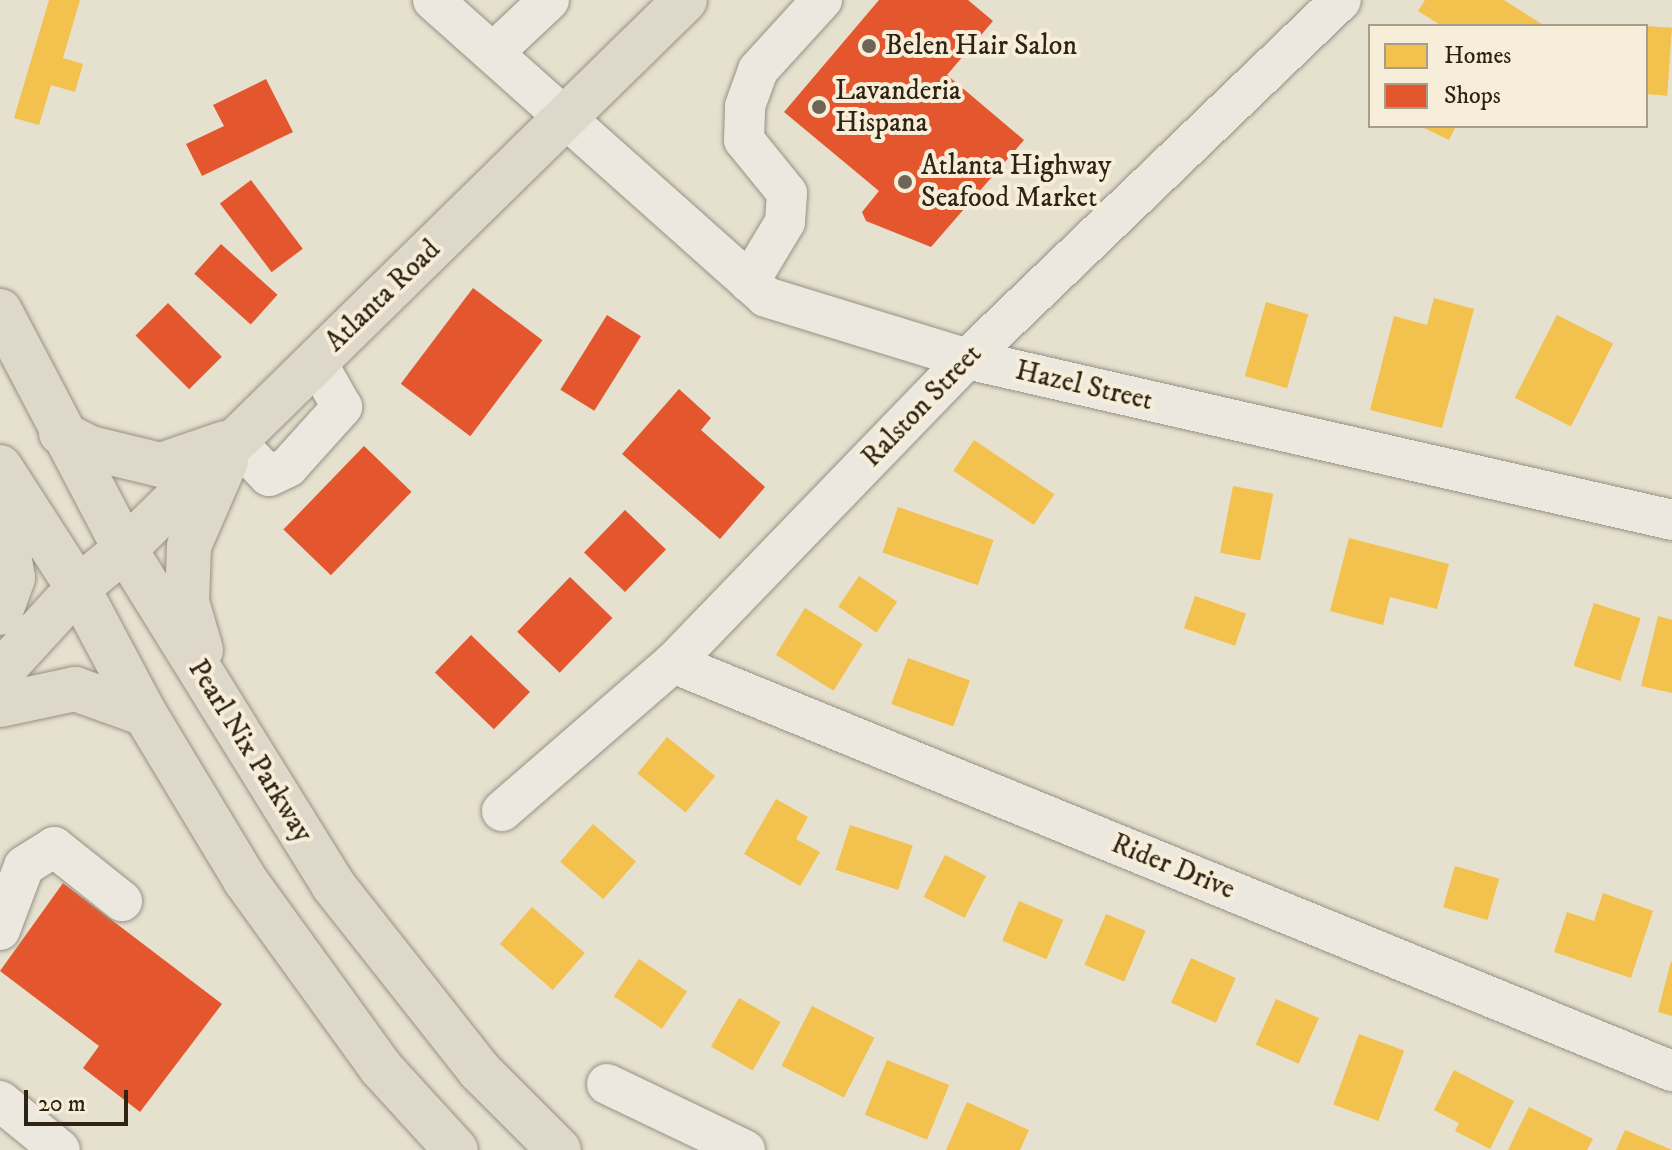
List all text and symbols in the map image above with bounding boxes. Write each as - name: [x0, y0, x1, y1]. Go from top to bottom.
- legend: [1368, 24, 1648, 128]
- place label: Belen Hair Salon: [885, 29, 1077, 63]
- marker: Belen Hair Salon: [860, 37, 878, 55]
- text: Homes: [1444, 41, 1511, 71]
- place label: Lavanderia Hispana: [835, 74, 961, 140]
- text: Shops: [1444, 81, 1501, 111]
- marker: Lavanderia Hispana: [810, 98, 828, 116]
- place label: Atlanta Highway Seafood Market: [921, 149, 1111, 215]
- marker: Atlanta Highway Seafood Market: [896, 173, 914, 191]
- street label: Atlanta Road: [319, 233, 447, 359]
- street label: Ralston Street: [855, 338, 989, 474]
- street label: Hazel Street: [1012, 354, 1156, 418]
- street label: Pearl Nix Parkway: [181, 654, 319, 848]
- street label: Rider Drive: [1106, 827, 1240, 907]
- scale bar: [28, 1074, 132, 1124]
- text: 20 m: [38, 1089, 86, 1119]

